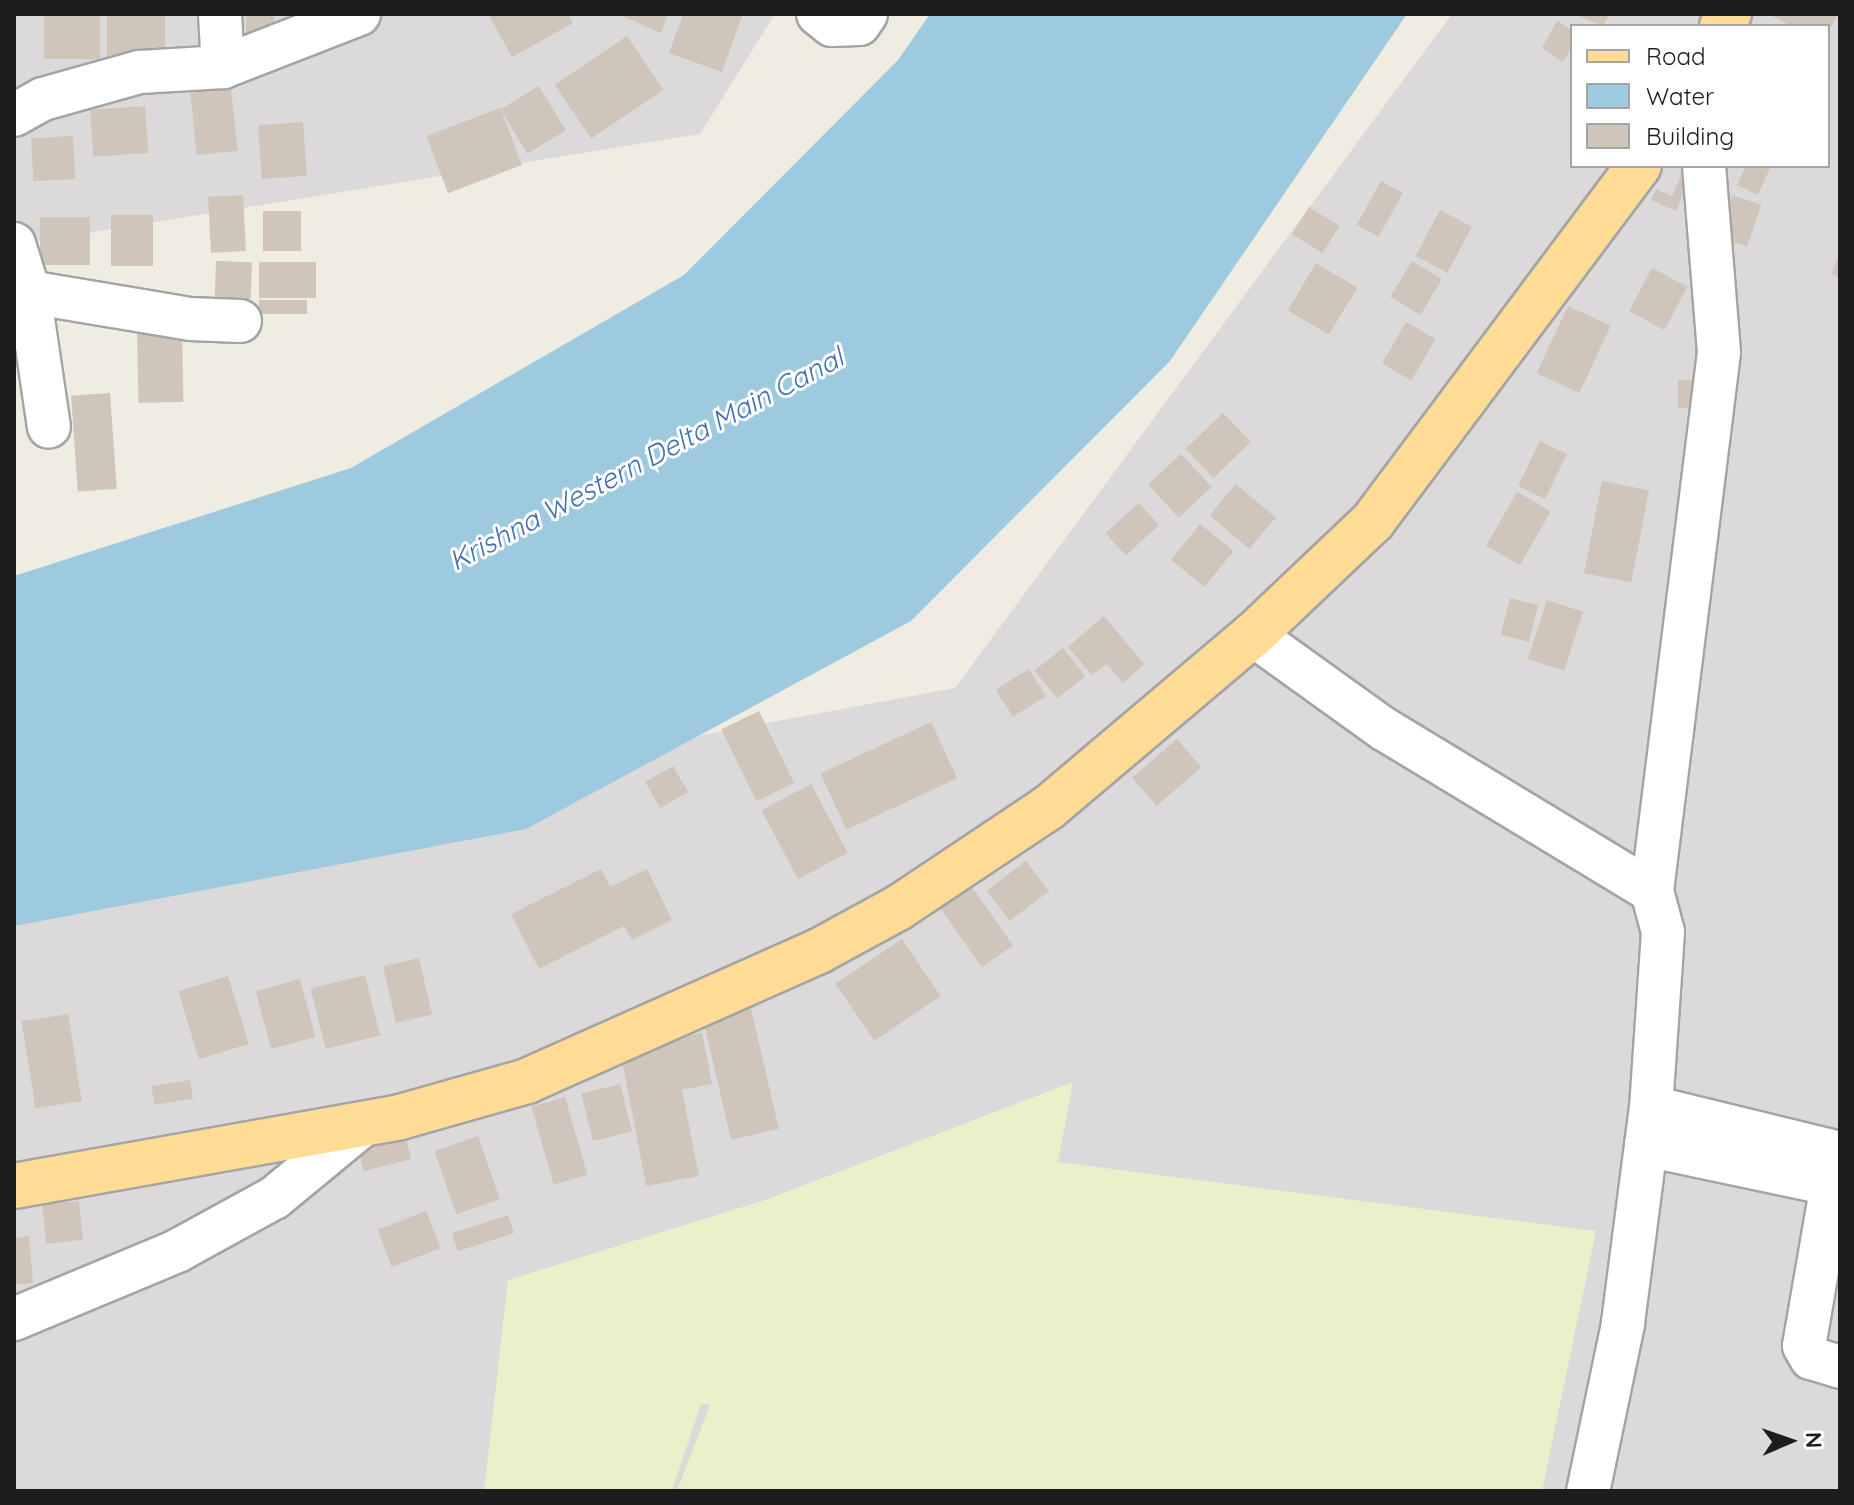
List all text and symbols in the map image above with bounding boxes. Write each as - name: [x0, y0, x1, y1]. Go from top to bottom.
- legend: [1570, 24, 1830, 168]
- text: Road: [1646, 41, 1706, 71]
- text: Water: [1646, 81, 1714, 111]
- text: Building: [1646, 121, 1734, 151]
- water label: Krishna Western Delta Main Canal: [443, 340, 849, 578]
- north arrow: [1750, 1401, 1830, 1481]
- text: N: [1800, 1432, 1828, 1449]

